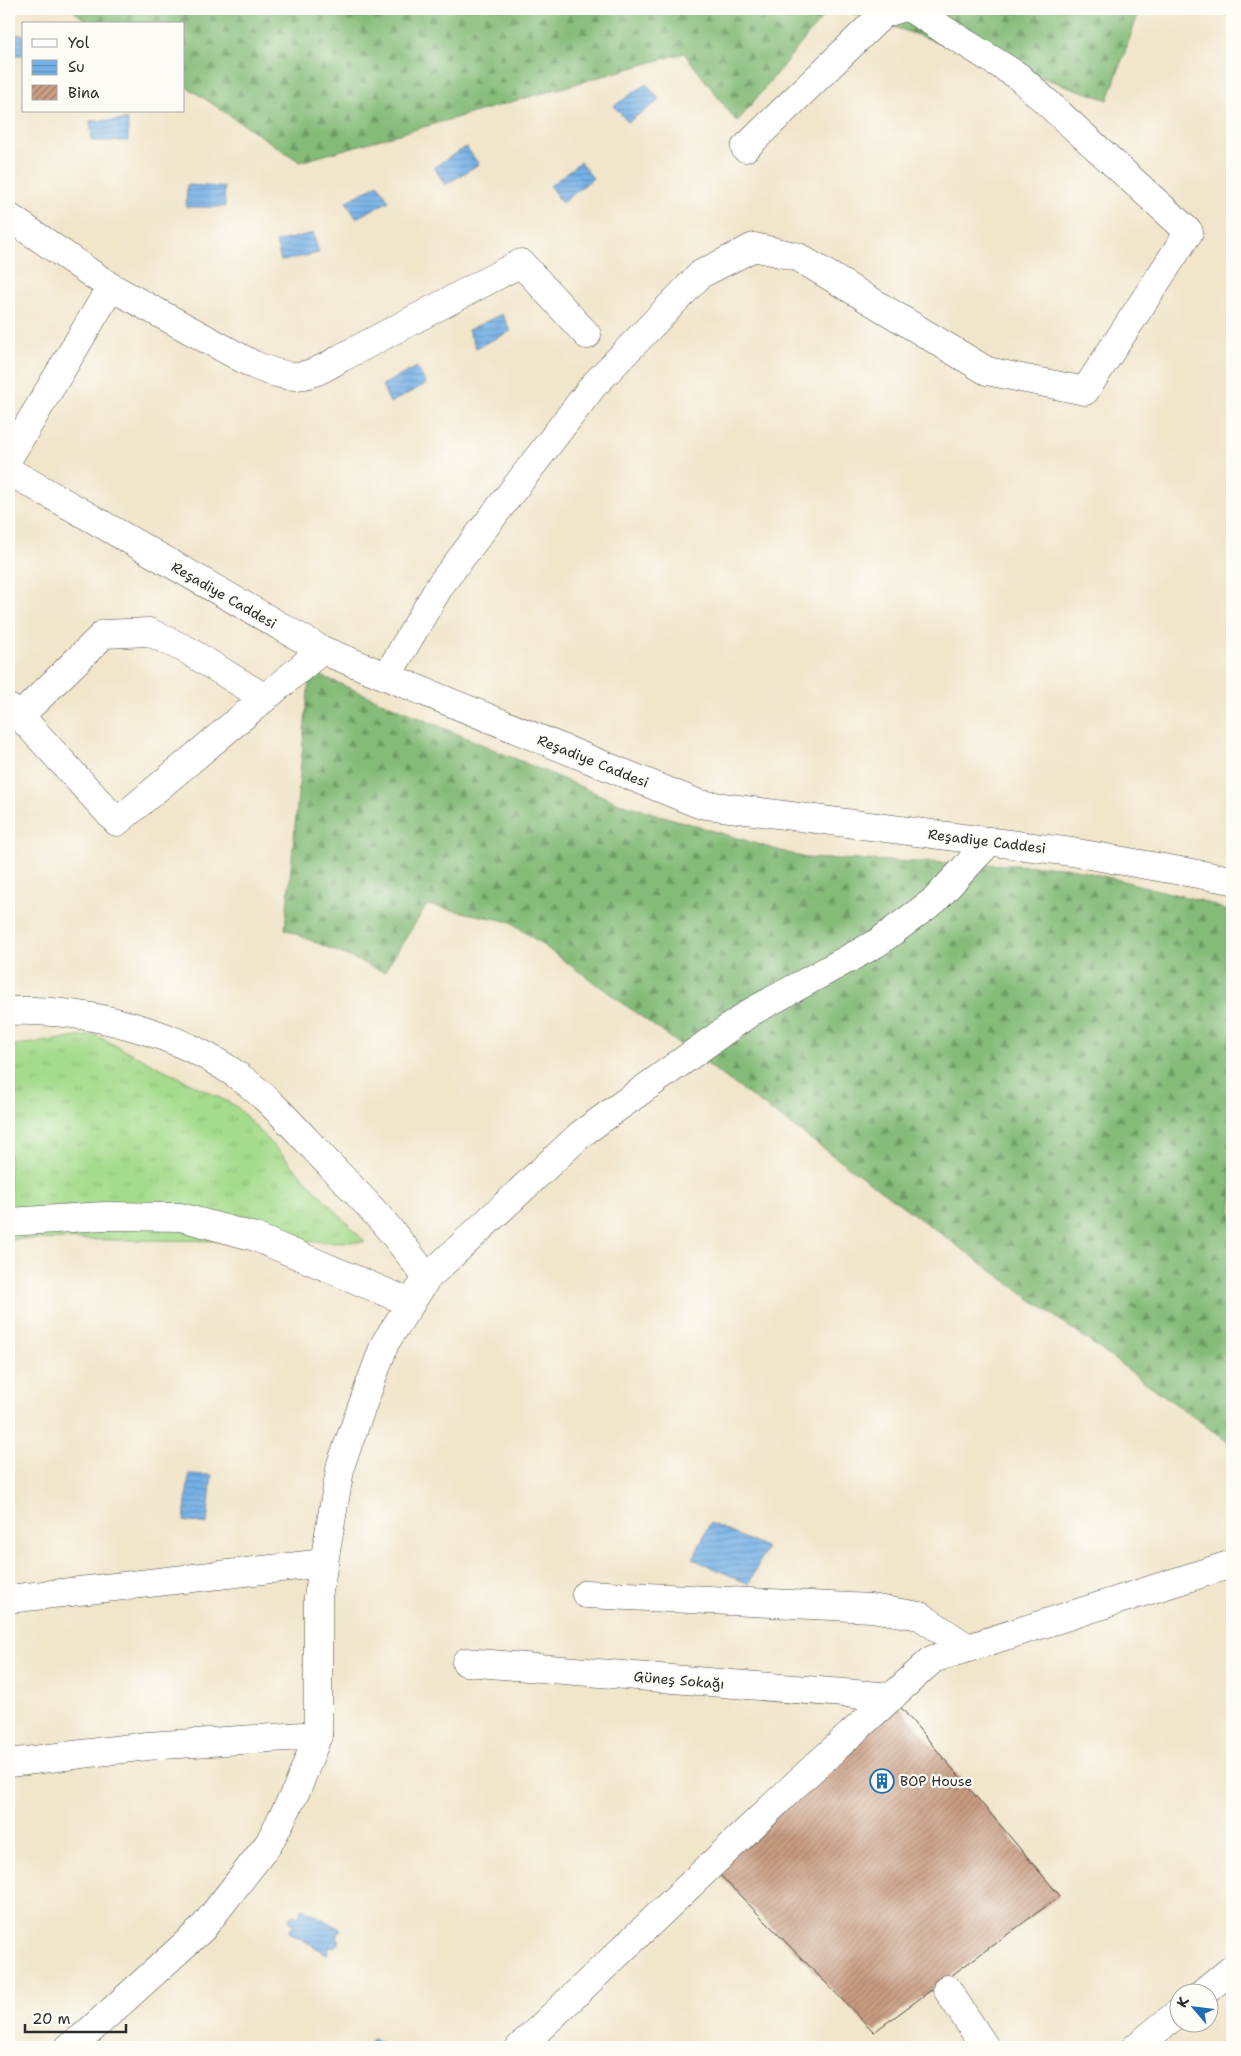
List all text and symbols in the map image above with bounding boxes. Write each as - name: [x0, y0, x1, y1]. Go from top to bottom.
- legend: [22, 22, 185, 112]
- text: Yol: [68, 33, 90, 53]
- text: Su: [68, 57, 85, 77]
- text: Bina: [68, 83, 100, 103]
- street label: Reşadiye Caddesi: [168, 558, 280, 632]
- street label: Reşadiye Caddesi: [535, 730, 651, 792]
- street label: Reşadiye Caddesi: [927, 825, 1047, 857]
- street label: Güneş Sokağı: [633, 1667, 725, 1693]
- building icon: BOP House: [869, 1768, 895, 1794]
- place label: BOP House: [900, 1772, 973, 1790]
- north arrow: [1168, 1984, 1218, 2034]
- text: K: [1172, 1993, 1193, 2010]
- scale bar: [25, 2001, 126, 2033]
- text: 20 m: [32, 2009, 71, 2029]

